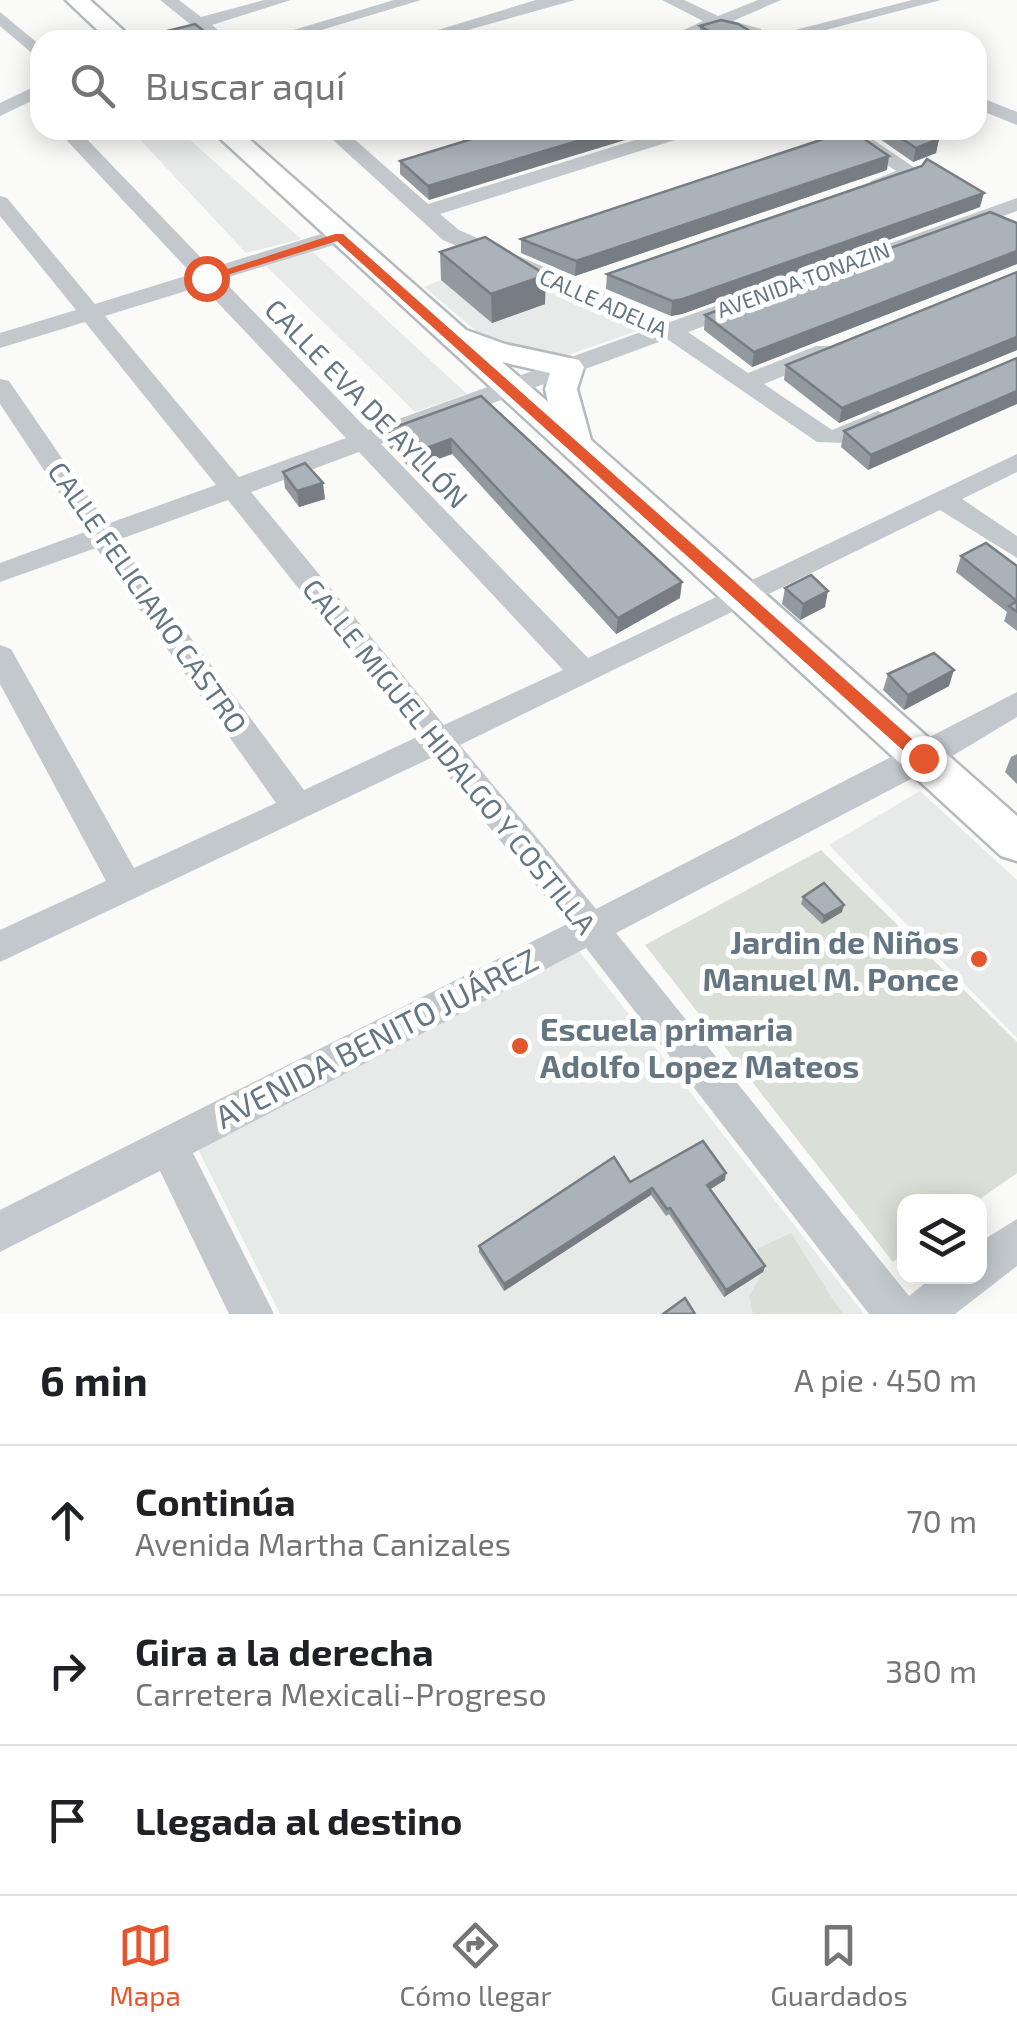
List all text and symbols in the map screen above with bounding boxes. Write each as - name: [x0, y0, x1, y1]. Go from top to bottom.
- search box: [30, 30, 987, 140]
- icon: search: [65, 58, 120, 113]
- text: Buscar aquí: [145, 62, 346, 108]
- street label: AVENIDA TONAZIN: [713, 236, 893, 322]
- route start: [184, 256, 230, 302]
- street label: CALLE ADELIA: [536, 262, 672, 342]
- street label: CALLE EVA DE AYLLÓN: [258, 291, 476, 515]
- street label: CALLE FELICIANO CASTRO: [41, 455, 255, 739]
- street label: CALLE MIGUEL HIDALGO Y COSTILLA: [296, 572, 604, 941]
- route end: [901, 736, 947, 782]
- place label: Jardin de Niños Manuel M. Ponce: [703, 922, 959, 997]
- street label: AVENIDA BENITO JUÁREZ: [208, 939, 544, 1135]
- marker: Jardin de Niños Manuel M. Ponce: [968, 948, 990, 970]
- place label: Escuela primaria Adolfo Lopez Mateos: [540, 1009, 859, 1084]
- marker: Escuela primaria Adolfo Lopez Mateos: [509, 1035, 531, 1057]
- map controls: [897, 1194, 987, 1284]
- button: layers: [897, 1194, 987, 1284]
- text: 6 min: [40, 1354, 148, 1404]
- text: A pie · 450 m: [794, 1360, 977, 1398]
- text: Continúa: [135, 1478, 296, 1524]
- icon: ahead: [40, 1493, 95, 1548]
- text: 70 m: [906, 1501, 977, 1539]
- text: Avenida Martha Canizales: [135, 1524, 511, 1562]
- text: Gira a la derecha: [135, 1628, 434, 1674]
- icon: right: [40, 1643, 95, 1698]
- text: 380 m: [885, 1651, 977, 1689]
- text: Carretera Mexicali-Progreso: [135, 1674, 547, 1712]
- icon: arrive: [40, 1793, 95, 1848]
- text: Llegada al destino: [135, 1797, 463, 1843]
- tab: Mapa: [109, 1918, 181, 2012]
- tab: Cómo llegar: [399, 1918, 552, 2012]
- tab: Guardados: [770, 1918, 908, 2012]

